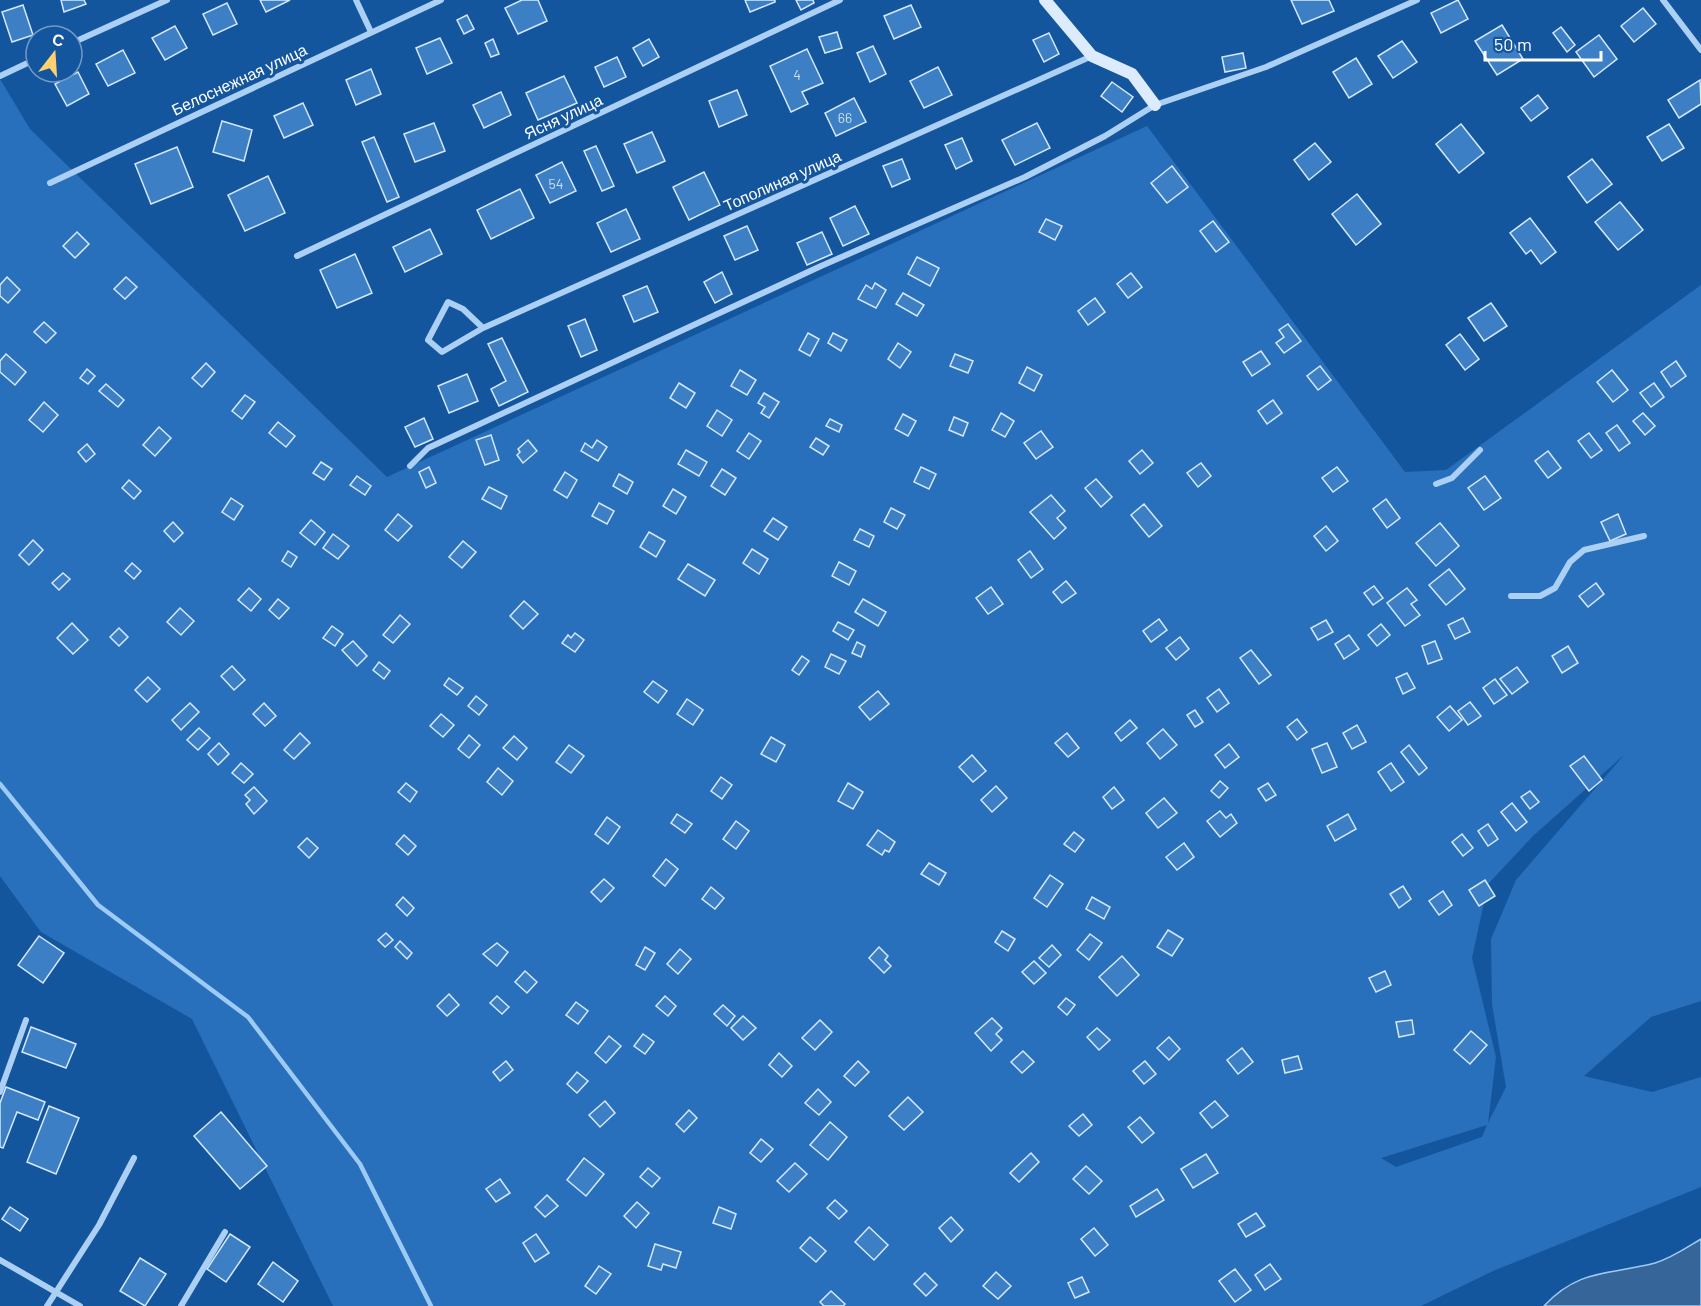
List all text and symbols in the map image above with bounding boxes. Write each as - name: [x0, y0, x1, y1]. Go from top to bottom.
- north arrow: [24, 24, 84, 84]
- scale bar: [1485, 24, 1600, 62]
- text: С: [50, 28, 67, 50]
- text: 50 m: [1494, 33, 1532, 55]
- street label: Белоснежная улица: [168, 39, 310, 119]
- house number: 4: [793, 66, 801, 83]
- street label: Ясня улица: [521, 90, 605, 142]
- house number: 66: [838, 109, 852, 126]
- street label: Тополиная улица: [720, 146, 844, 214]
- house number: 54: [549, 175, 563, 192]

